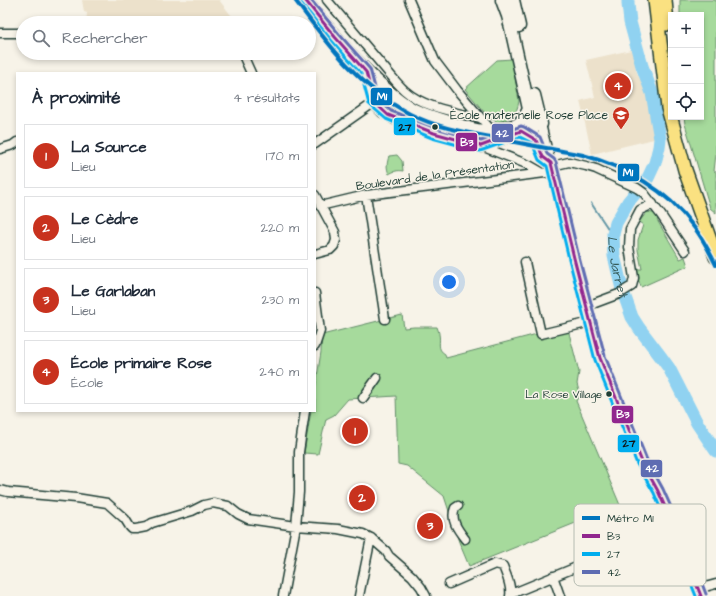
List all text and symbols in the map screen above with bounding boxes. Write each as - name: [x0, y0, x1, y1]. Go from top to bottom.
- map controls: [668, 12, 704, 120]
- button: +: [668, 12, 704, 48]
- search box: [16, 16, 316, 60]
- icon: search: [30, 27, 52, 49]
- text: Rechercher: [62, 28, 147, 49]
- button: −: [668, 48, 704, 84]
- pin: 4: [605, 71, 631, 101]
- button: locate: [668, 84, 704, 120]
- text: À proximité: [32, 86, 121, 110]
- line badge: M1: [370, 87, 393, 106]
- text: 4 résultats: [233, 89, 300, 107]
- text: M1: [377, 89, 388, 104]
- school or university icon: École maternelle Rose Place: [611, 105, 631, 130]
- place label: École maternelle Rose Place: [450, 107, 608, 124]
- line badge: 27: [393, 117, 416, 136]
- text: 27: [397, 120, 412, 135]
- unlabelled marker: [430, 122, 440, 132]
- line badge: 42: [491, 123, 514, 143]
- text: 42: [495, 126, 510, 141]
- line badge: B3: [455, 132, 478, 152]
- text: B3: [460, 135, 474, 150]
- text: La Source: [71, 137, 147, 158]
- text: 1: [45, 147, 47, 165]
- text: 170 m: [266, 147, 299, 165]
- street label: Boulevard de la Présentation: [355, 156, 515, 195]
- text: Lieu: [71, 158, 96, 176]
- line badge: M1: [617, 163, 640, 182]
- text: M1: [623, 165, 634, 180]
- text: Le Cèdre: [71, 209, 138, 230]
- text: 2: [42, 219, 50, 237]
- text: 220 m: [261, 219, 299, 237]
- text: Lieu: [71, 230, 96, 248]
- water label: Le Jarret: [603, 236, 633, 301]
- your location: [439, 272, 459, 292]
- text: Le Garlaban: [71, 281, 155, 302]
- text: 3: [43, 291, 49, 309]
- text: 230 m: [261, 291, 299, 309]
- text: Lieu: [71, 302, 96, 320]
- text: École primaire Rose: [71, 353, 212, 374]
- text: 4: [42, 363, 50, 381]
- text: 240 m: [259, 363, 299, 381]
- text: École: [71, 374, 103, 392]
- place label: La Rose Village: [525, 387, 602, 403]
- marker: La Rose Village: [604, 389, 614, 399]
- line badge: B3: [611, 405, 634, 424]
- text: B3: [616, 407, 630, 422]
- pin: 1: [342, 416, 368, 446]
- line badge: 27: [617, 434, 640, 453]
- text: 27: [621, 436, 636, 451]
- line badge: 42: [640, 459, 663, 478]
- text: 42: [645, 461, 660, 476]
- pin: 2: [349, 483, 375, 513]
- legend: [574, 504, 706, 586]
- pin: 3: [417, 511, 443, 541]
- text: Métro M1: [607, 511, 654, 526]
- text: B3: [607, 529, 621, 544]
- text: 27: [607, 547, 620, 562]
- text: 42: [607, 565, 621, 580]

